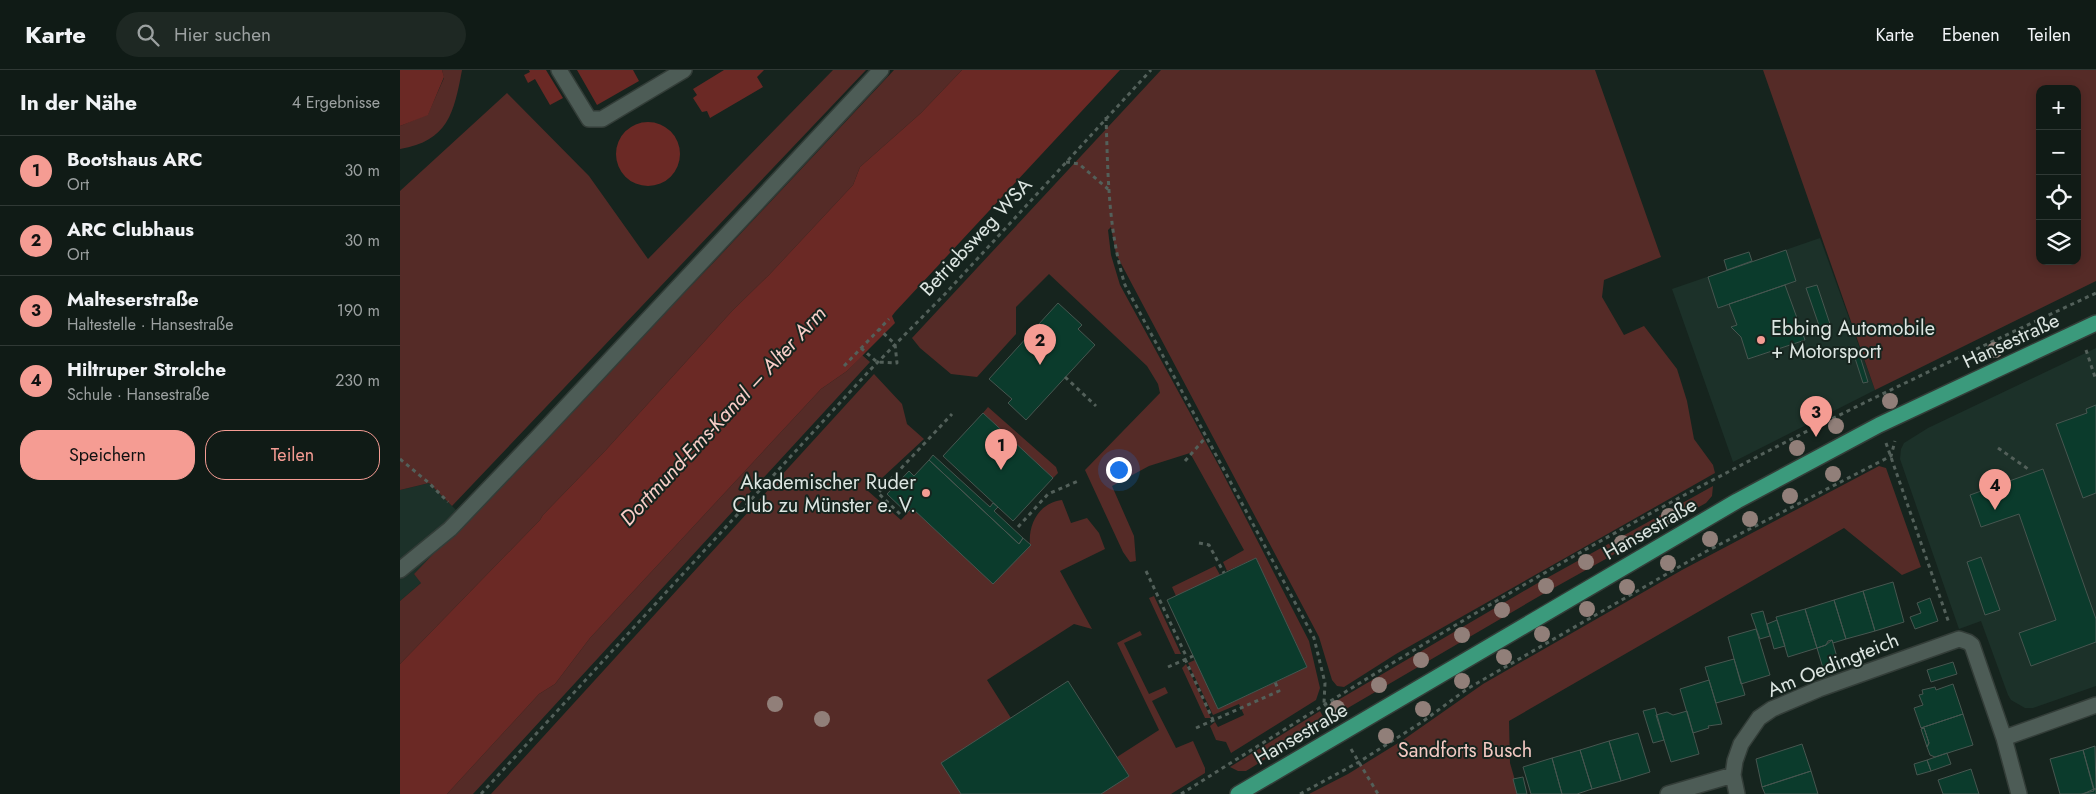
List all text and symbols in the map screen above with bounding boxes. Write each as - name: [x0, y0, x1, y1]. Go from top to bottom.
- search box: [116, 12, 466, 57]
- text: Karte: [25, 17, 86, 52]
- icon: search: [134, 21, 162, 49]
- text: Hier suchen: [174, 21, 271, 48]
- text: Karte: [1875, 22, 1914, 48]
- text: Ebenen: [1942, 22, 2000, 48]
- text: Teilen: [2028, 22, 2071, 48]
- map controls: [2036, 85, 2081, 265]
- button: +: [2036, 85, 2081, 130]
- text: In der Nähe: [20, 88, 137, 118]
- text: 4 Ergebnisse: [292, 91, 380, 114]
- button: −: [2036, 130, 2081, 175]
- text: Bootshaus ARC: [67, 146, 203, 173]
- text: 1: [32, 159, 40, 182]
- text: 30 m: [344, 159, 380, 182]
- street label: Betriebsweg WSA: [913, 171, 1039, 303]
- text: Ort: [67, 173, 89, 196]
- button: locate: [2036, 175, 2081, 220]
- text: ARC Clubhaus: [67, 216, 194, 243]
- button: layers: [2036, 220, 2081, 265]
- text: 2: [31, 229, 41, 252]
- text: 30 m: [344, 229, 380, 252]
- text: Ort: [67, 243, 89, 266]
- text: Malteserstraße: [67, 286, 199, 313]
- text: 3: [31, 299, 41, 322]
- text: 190 m: [337, 299, 380, 322]
- water label: Dortmund-Ems-Kanal – Alter Arm: [613, 299, 833, 533]
- street label: Hansestraße: [1958, 306, 2064, 376]
- text: Haltestelle · Hansestraße: [67, 313, 233, 336]
- place label: Ebbing Automobile + Motorsport: [1771, 314, 1935, 366]
- pin: 2: [1024, 324, 1056, 365]
- marker: Ebbing Automobile + Motorsport: [1755, 334, 1767, 346]
- text: Hiltruper Strolche: [67, 356, 226, 383]
- text: 4: [30, 369, 42, 392]
- text: 230 m: [335, 369, 380, 392]
- text: Schule · Hansestraße: [67, 383, 210, 406]
- pin: 3: [1800, 396, 1832, 437]
- pin: 1: [985, 429, 1017, 470]
- button: Speichern: [20, 430, 195, 480]
- button: Teilen: [205, 430, 380, 480]
- your location: [1106, 457, 1132, 483]
- place label: Akademischer Ruder Club zu Münster e. V.: [733, 468, 916, 520]
- pin: 4: [1979, 469, 2011, 510]
- marker: Akademischer Ruder Club zu Münster e. V.: [920, 487, 932, 499]
- street label: Hansestraße: [1598, 491, 1702, 567]
- street label: Am Oedingteich: [1763, 625, 1903, 705]
- street label: Hansestraße: [1249, 696, 1353, 772]
- park label: Sandforts Busch: [1398, 736, 1532, 765]

